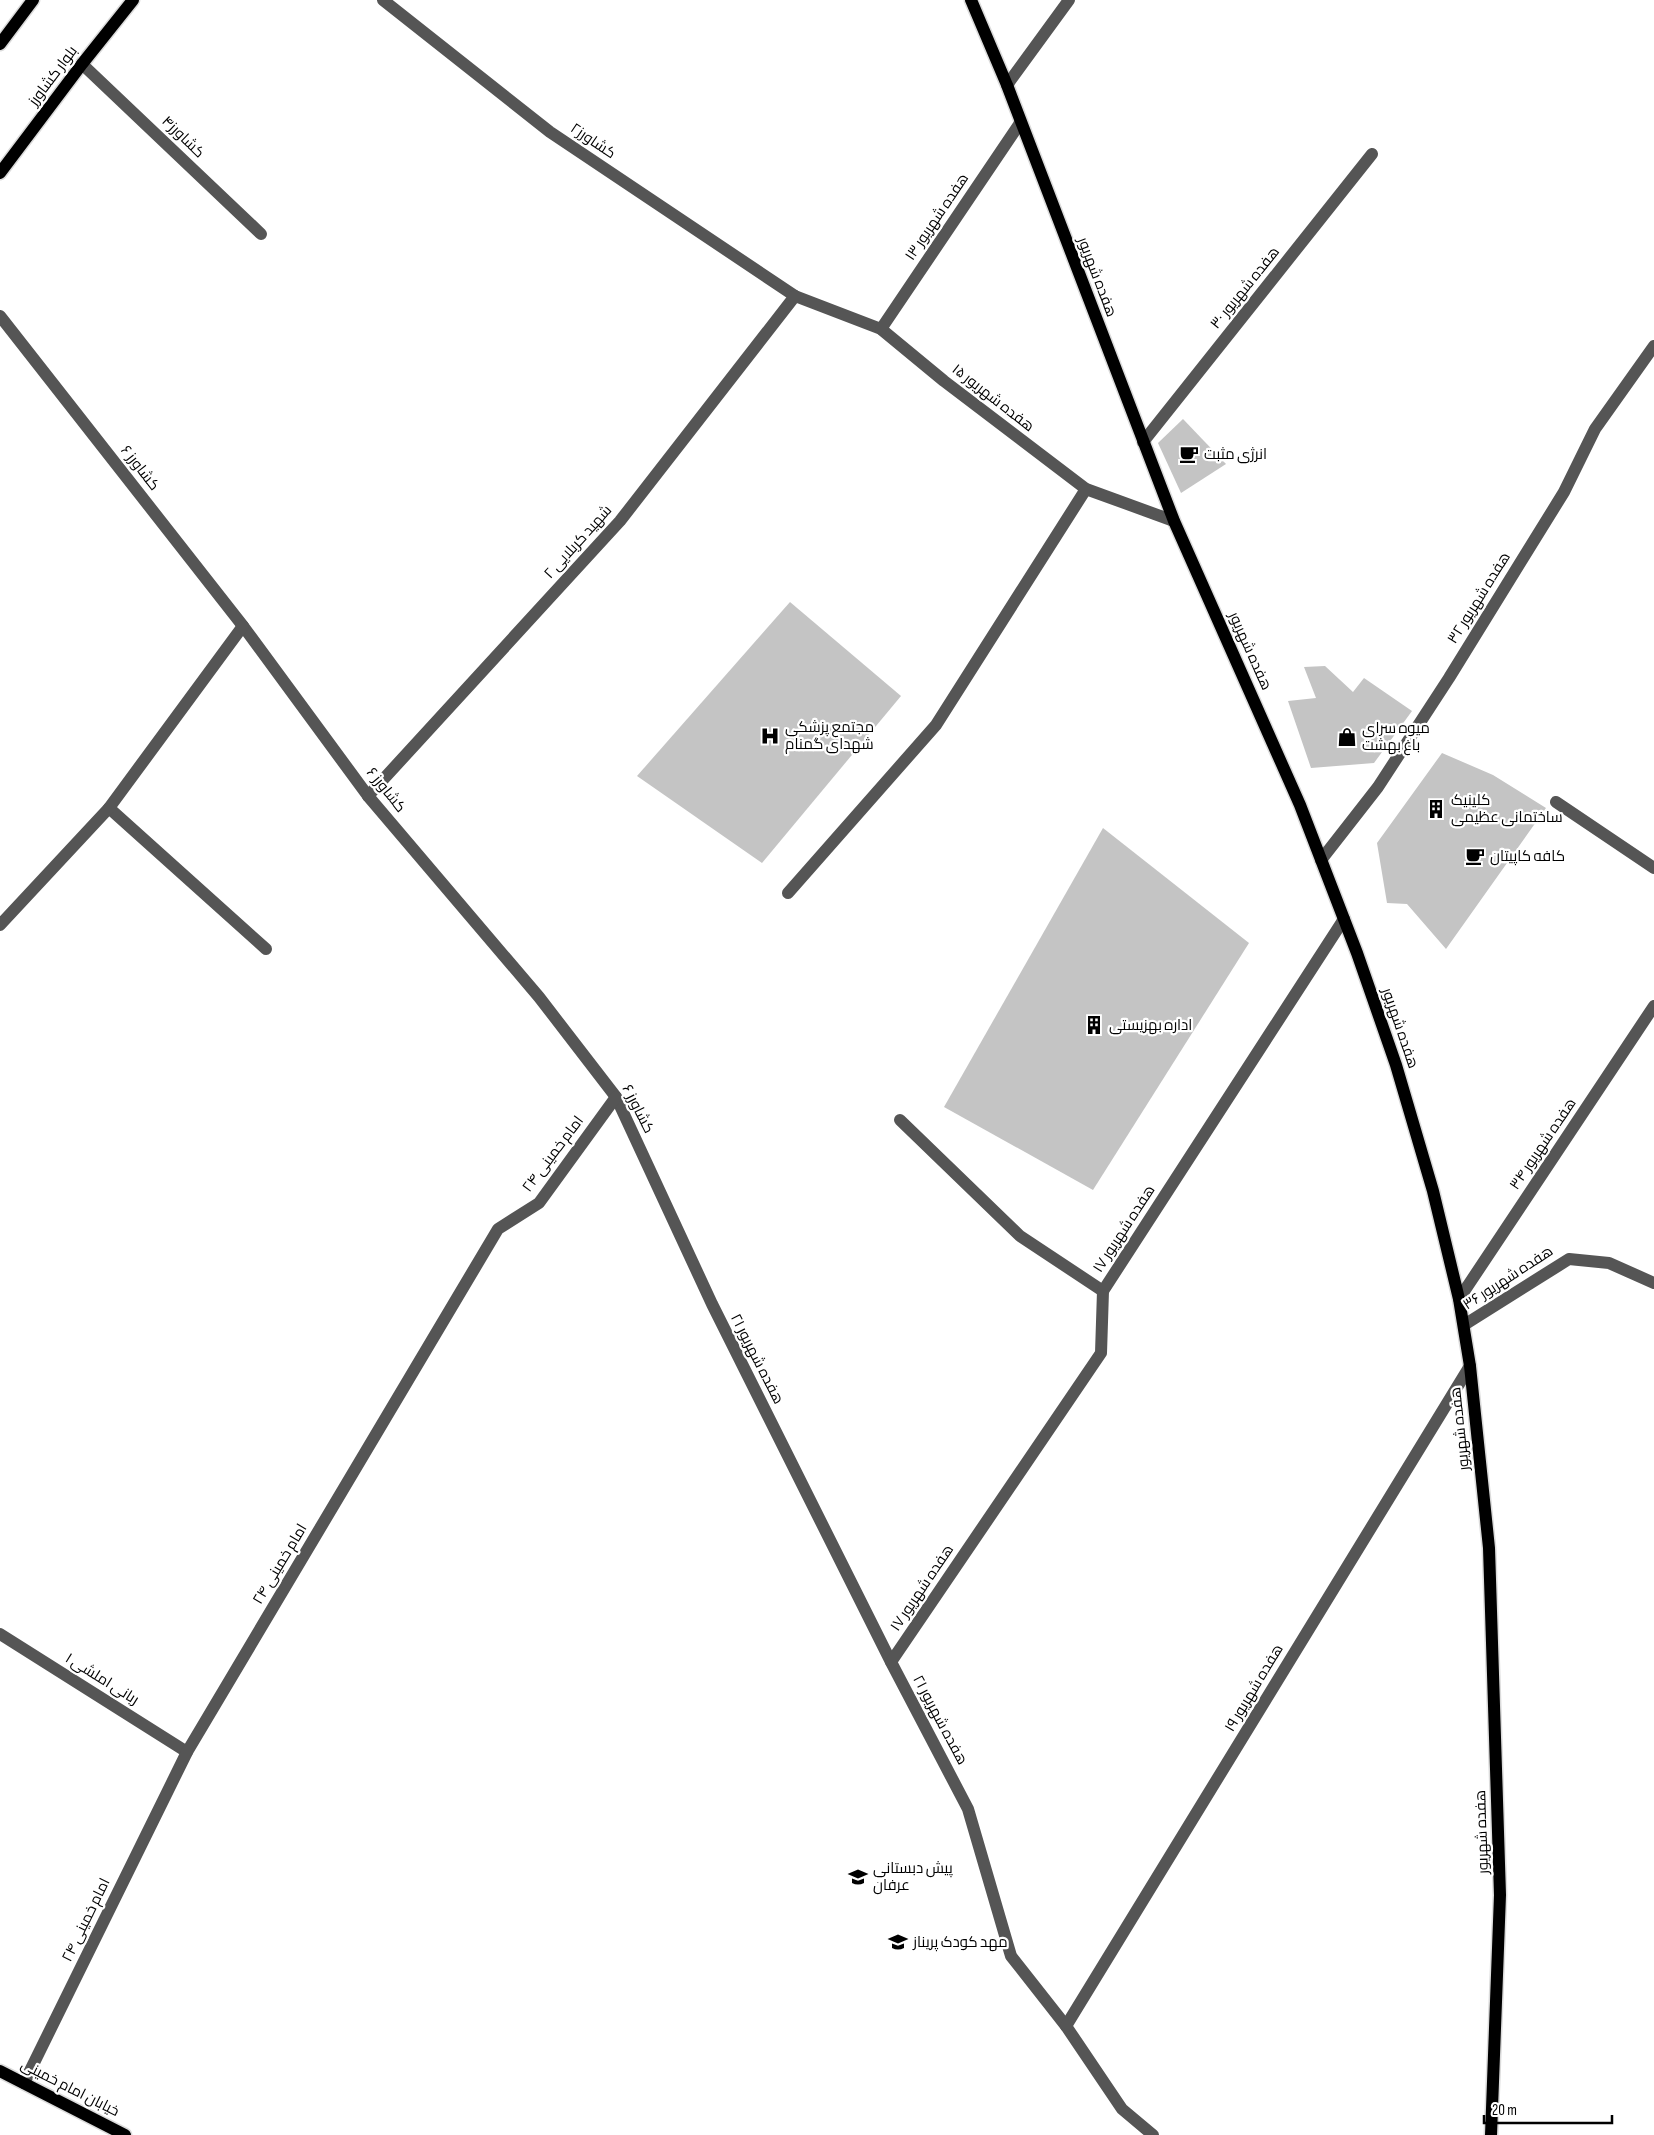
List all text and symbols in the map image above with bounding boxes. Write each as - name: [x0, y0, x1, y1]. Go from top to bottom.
- street label: بلوار کشاورز: [24, 42, 82, 111]
- street label: کشاورز۴: [157, 112, 209, 162]
- street label: کشاورز۲: [567, 119, 619, 163]
- street label: هفده شهریور ۱۳: [901, 170, 973, 264]
- street label: هفده شهریور: [1073, 233, 1121, 320]
- street label: هفده شهریور ۳۰: [1206, 243, 1284, 333]
- street label: هفده شهریور ۱۵: [948, 360, 1038, 436]
- street label: کشاورز ۶: [116, 442, 164, 494]
- cafe icon: انرژی مثبت: [1178, 443, 1200, 465]
- place label: انرژی مثبت: [1204, 445, 1267, 464]
- street label: شهید کربلایی ۲: [540, 501, 616, 583]
- street label: هفده شهریور ۳۲: [1443, 549, 1515, 647]
- street label: هفده شهریور: [1224, 608, 1276, 693]
- place label: مجتمع پزشکی شهدای گمنام: [785, 718, 874, 754]
- place label: میوه سرای باغ بهشت: [1362, 719, 1430, 756]
- hospital icon: مجتمع پزشکی شهدای گمنام: [759, 725, 781, 747]
- shop icon: میوه سرای باغ بهشت: [1336, 726, 1358, 748]
- street label: کشاورز ۶: [362, 764, 410, 816]
- place label: کلینیک ساختمانی عظیمی: [1451, 791, 1563, 827]
- building icon: کلینیک ساختمانی عظیمی: [1425, 798, 1447, 820]
- cafe icon: کافه کاپیتان: [1464, 845, 1486, 867]
- place label: کافه کاپیتان: [1490, 847, 1565, 866]
- street label: هفده شهریور: [1377, 984, 1423, 1071]
- building icon: اداره بهزیستی: [1083, 1014, 1105, 1036]
- place label: اداره بهزیستی: [1109, 1016, 1192, 1035]
- street label: کشاورز ۶: [618, 1081, 658, 1137]
- street label: هفده شهریور ۳۴: [1505, 1094, 1581, 1194]
- street label: امام خمینی ۲۴: [518, 1112, 588, 1196]
- street label: هفده شهریور ۱۷: [1089, 1182, 1159, 1276]
- street label: هفده شهریور ۳۶: [1459, 1242, 1557, 1314]
- street label: هفده شهریور ۲۱: [726, 1311, 788, 1407]
- street label: هفده شهریور: [1446, 1386, 1474, 1473]
- street label: امام خمینی ۲۴: [249, 1520, 311, 1608]
- street label: هفده شهریور ۱۷: [886, 1541, 958, 1635]
- street label: هفده شهریور ۱۹: [1220, 1641, 1288, 1735]
- street label: ربانی املشی ۱: [62, 1649, 142, 1709]
- street label: هفده شهریور ۲۱: [908, 1672, 972, 1768]
- street label: هفده شهریور: [1471, 1790, 1493, 1875]
- place label: پیش دبستانی عرفان: [873, 1859, 953, 1895]
- school or university icon: پیش دبستانی عرفان: [847, 1866, 869, 1888]
- street label: امام خمینی ۲۴: [58, 1875, 114, 1965]
- school or university icon: مهد کودک پریناز: [887, 1931, 909, 1953]
- place label: مهد کودک پریناز: [912, 1933, 1008, 1952]
- street label: خیابان امام خمینی: [17, 2055, 123, 2121]
- scale bar: [1484, 2092, 1612, 2124]
- text: 20 m: [1492, 2101, 1517, 2120]

